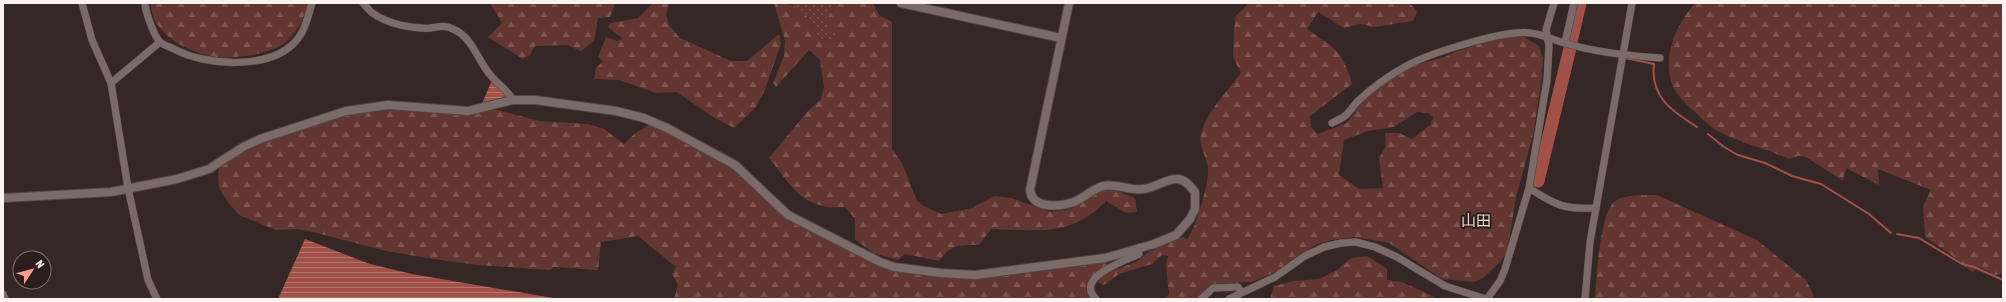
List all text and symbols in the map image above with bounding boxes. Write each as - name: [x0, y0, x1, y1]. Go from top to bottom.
- district label: 山田: [1461, 212, 1491, 229]
- north arrow: [12, 250, 52, 290]
- text: N: [33, 258, 47, 270]

